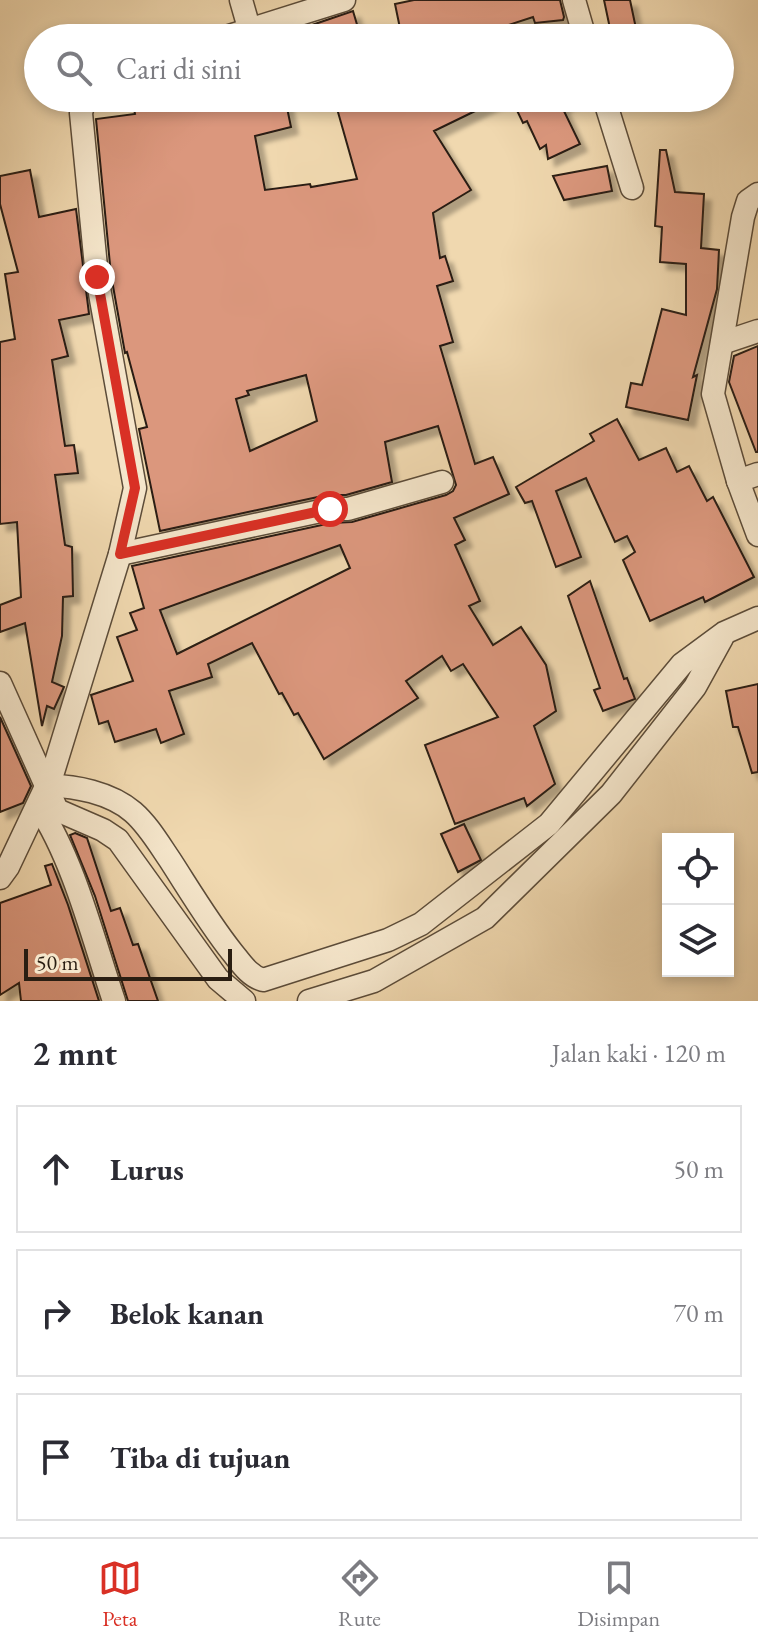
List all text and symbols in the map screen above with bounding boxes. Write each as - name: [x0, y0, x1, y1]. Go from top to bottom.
- search box: [24, 24, 734, 112]
- icon: search: [52, 46, 96, 90]
- text: Cari di sini: [116, 49, 241, 88]
- route end: [79, 259, 115, 295]
- route start: [312, 491, 348, 527]
- map controls: [662, 833, 734, 977]
- button: locate: [662, 833, 734, 905]
- button: layers: [662, 905, 734, 977]
- scale bar: [24, 945, 232, 981]
- text: 50 m: [36, 948, 79, 977]
- text: 2 mnt: [32, 1031, 117, 1075]
- text: Jalan kaki · 120 m: [552, 1036, 726, 1070]
- icon: ahead: [34, 1147, 78, 1191]
- text: Lurus: [110, 1150, 184, 1189]
- text: 50 m: [674, 1152, 724, 1186]
- icon: right: [34, 1291, 78, 1335]
- text: Belok kanan: [110, 1294, 264, 1333]
- text: 70 m: [674, 1296, 724, 1330]
- icon: arrive: [34, 1435, 78, 1479]
- text: Tiba di tujuan: [110, 1438, 290, 1477]
- tab: Peta: [98, 1556, 142, 1633]
- tab: Rute: [338, 1556, 382, 1633]
- tab: Disimpan: [577, 1556, 660, 1633]

